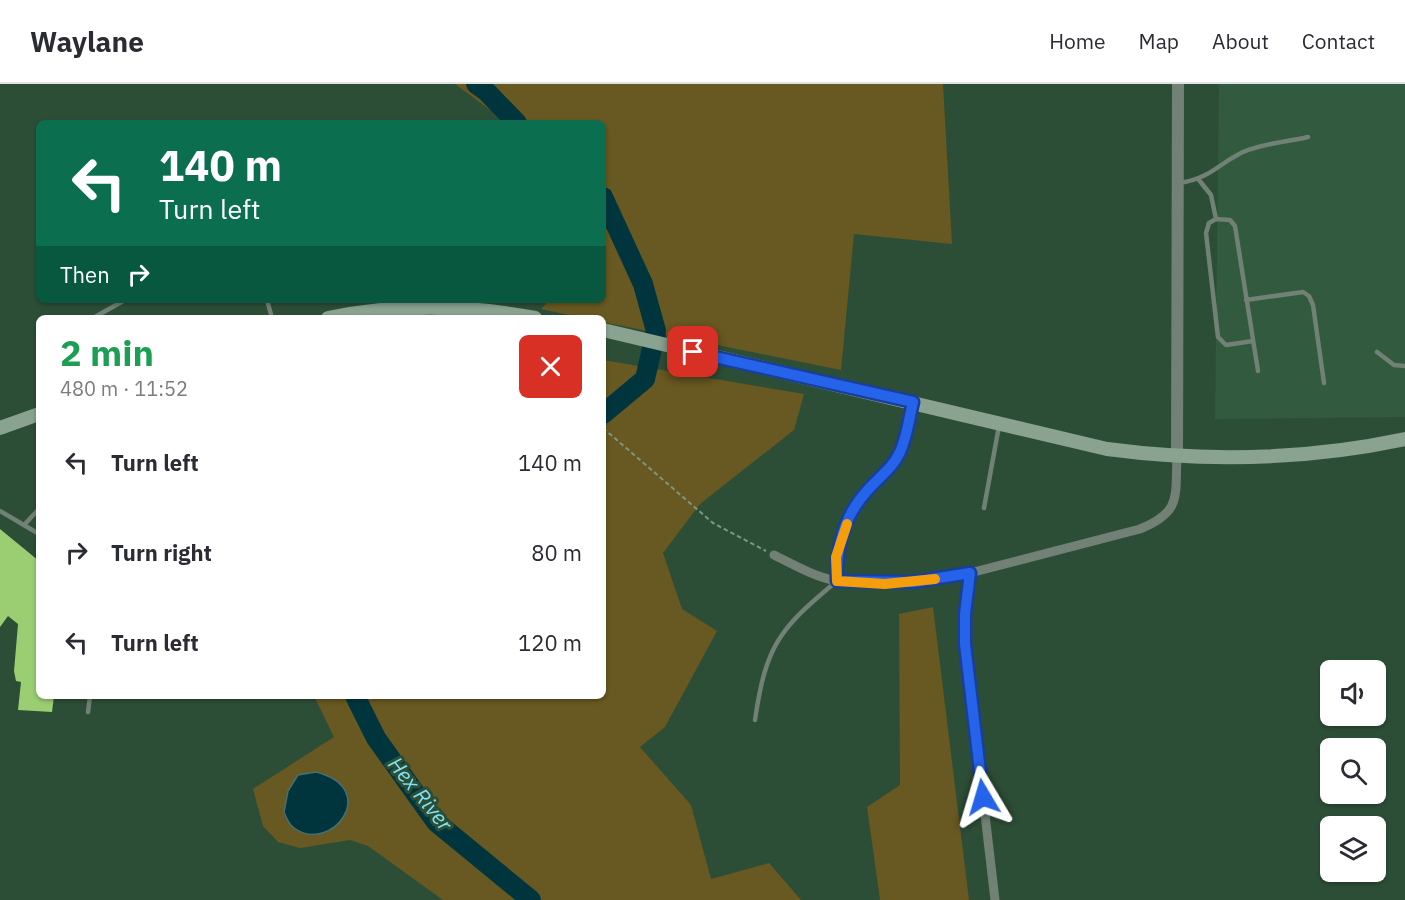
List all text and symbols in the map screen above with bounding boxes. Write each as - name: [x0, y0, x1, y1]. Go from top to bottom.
- text: Waylane: [30, 23, 144, 60]
- text: Home: [1049, 27, 1106, 55]
- text: Map: [1139, 27, 1179, 55]
- text: About: [1212, 27, 1269, 55]
- text: Contact: [1302, 27, 1375, 55]
- text: 140 m: [159, 138, 282, 193]
- icon: left: [60, 144, 138, 222]
- text: Turn left: [159, 191, 260, 226]
- icon: right: [122, 258, 155, 291]
- text: Then: [60, 260, 110, 289]
- pin: [667, 326, 718, 377]
- text: 2 min: [60, 329, 154, 376]
- button: close: [519, 335, 582, 398]
- icon: arrive: [676, 335, 709, 368]
- text: 480 m · 11:52: [60, 375, 188, 402]
- icon: left: [60, 446, 93, 479]
- text: Turn left: [111, 448, 199, 477]
- text: 140 m: [518, 448, 582, 477]
- icon: right: [60, 536, 93, 569]
- text: Turn right: [111, 538, 212, 567]
- text: 80 m: [531, 538, 582, 567]
- icon: left: [60, 626, 93, 659]
- text: Turn left: [111, 628, 199, 657]
- text: 120 m: [518, 628, 582, 657]
- map controls: [1320, 660, 1386, 882]
- button: sound: [1320, 660, 1386, 726]
- button: search: [1320, 738, 1386, 804]
- water label: Hex River: [382, 751, 460, 837]
- position arrow: [951, 765, 1015, 829]
- button: layers: [1320, 816, 1386, 882]

